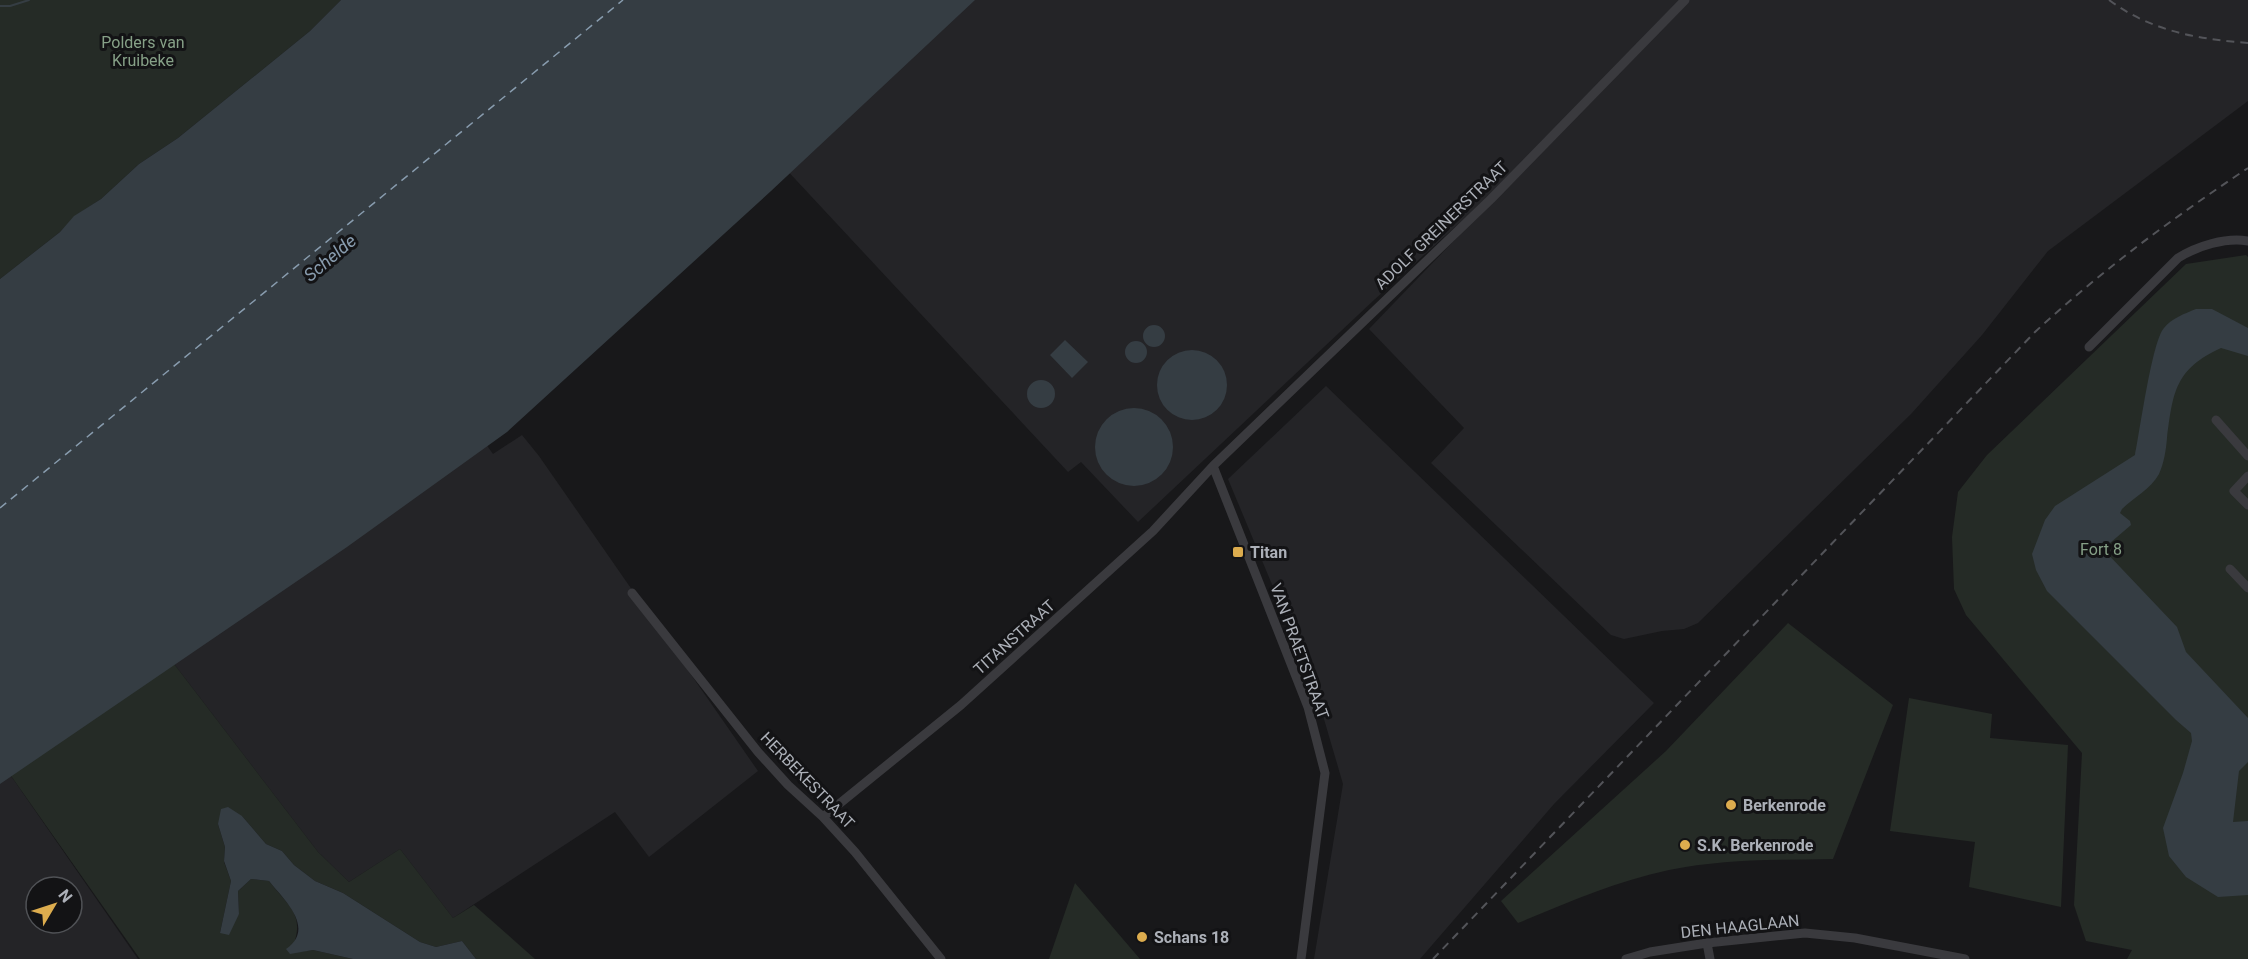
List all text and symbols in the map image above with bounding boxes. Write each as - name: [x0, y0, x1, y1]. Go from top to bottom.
- park label: Polders van Kruibeke: [101, 33, 185, 70]
- street label: ADOLF GREINERSTRAAT: [1371, 157, 1512, 293]
- water label: Schelde: [299, 230, 360, 286]
- park label: Fort 8: [2080, 540, 2122, 559]
- place label: Titan: [1250, 543, 1287, 562]
- marker: Titan: [1231, 545, 1245, 559]
- street label: VAN PRAETSTRAAT: [1266, 581, 1333, 722]
- street label: TITANSTRAAT: [970, 596, 1059, 679]
- street label: HERBEKESTRAAT: [757, 728, 859, 833]
- place label: Berkenrode: [1743, 796, 1826, 815]
- marker: Berkenrode: [1724, 798, 1738, 812]
- place label: S.K. Berkenrode: [1697, 836, 1814, 855]
- marker: S.K. Berkenrode: [1678, 838, 1692, 852]
- north arrow: [24, 875, 84, 935]
- text: N: [54, 886, 76, 906]
- street label: DEN HAAGLAAN: [1680, 911, 1800, 942]
- place label: Schans 18: [1154, 928, 1229, 947]
- marker: Schans 18: [1135, 930, 1149, 944]

